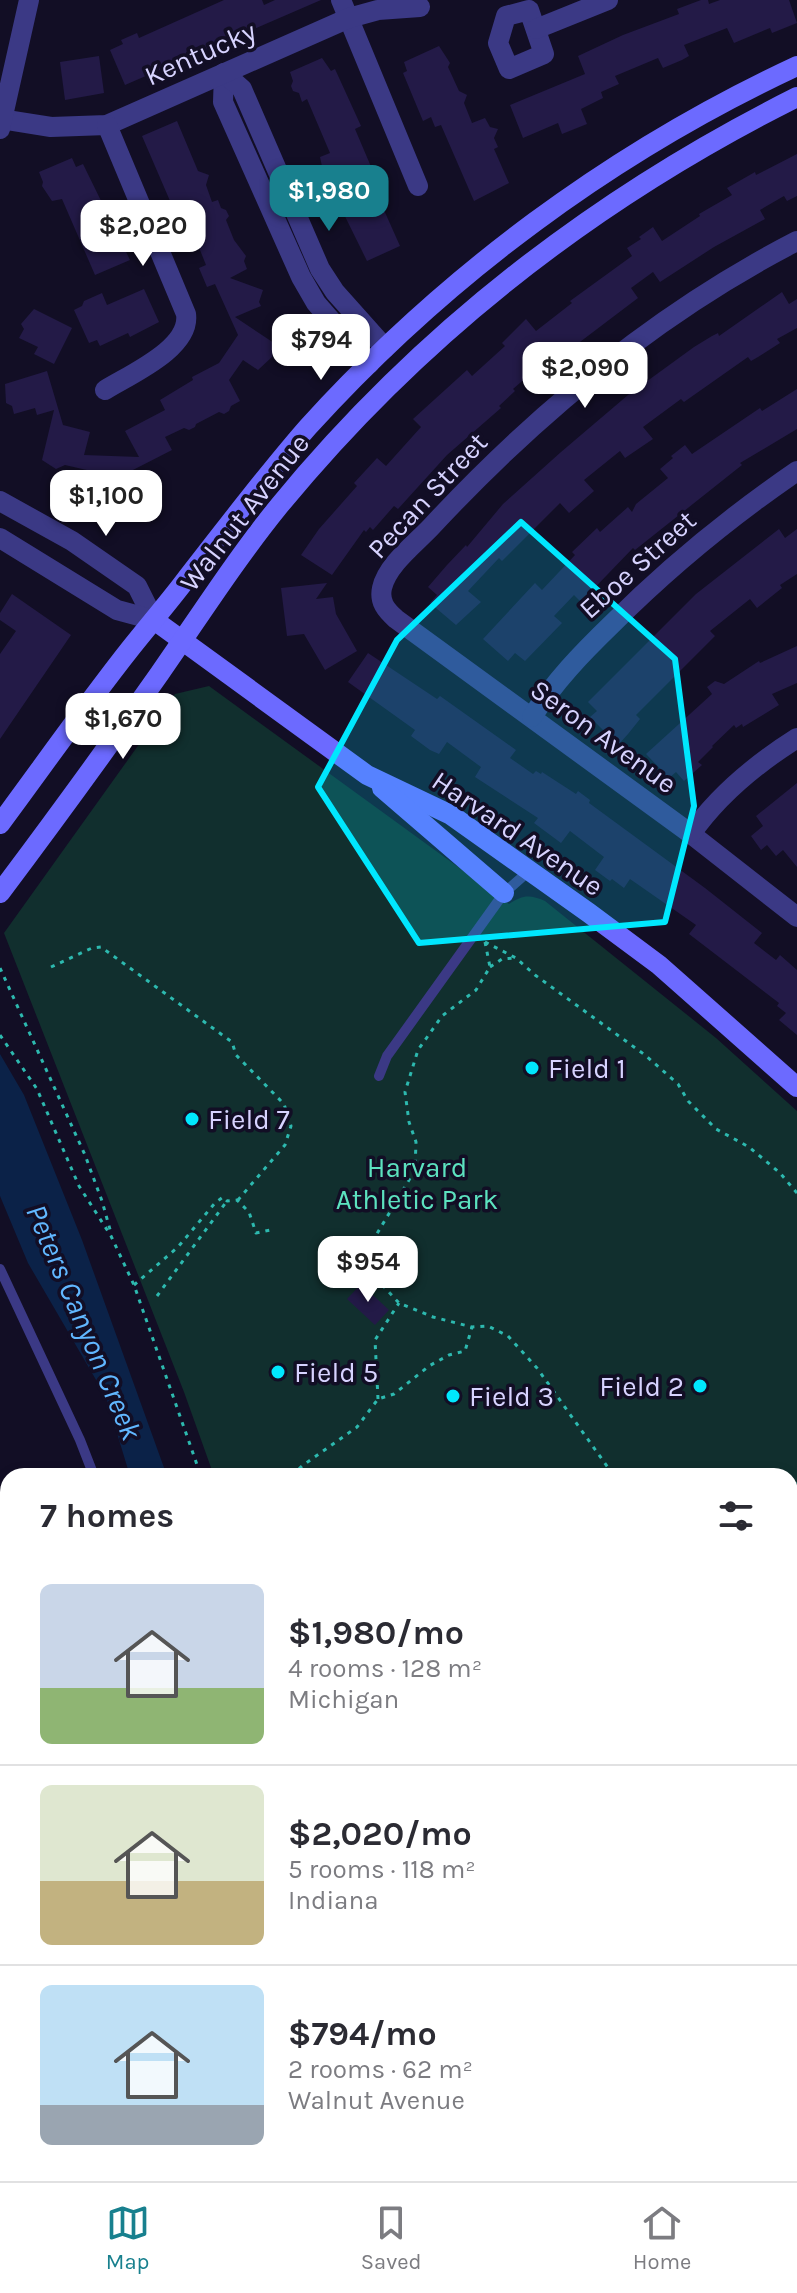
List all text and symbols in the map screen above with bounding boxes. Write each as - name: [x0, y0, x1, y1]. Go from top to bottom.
- street label: Kentucky: [139, 14, 261, 93]
- pin: $1,980: [264, 165, 394, 233]
- text: $1,980: [288, 175, 370, 206]
- pin: $2,020: [78, 200, 208, 268]
- text: $2,020: [99, 210, 187, 241]
- pin: $794: [274, 314, 368, 382]
- text: $794: [290, 324, 352, 355]
- pin: $2,090: [520, 342, 650, 410]
- text: $2,090: [541, 352, 629, 383]
- street label: Pecan Street: [361, 426, 494, 565]
- street label: Walnut Avenue: [173, 427, 316, 598]
- pin: $1,100: [41, 470, 171, 538]
- text: $1,100: [68, 480, 144, 511]
- street label: Eboe Street: [572, 503, 702, 625]
- street label: Seron Avenue: [524, 672, 683, 800]
- pin: $1,670: [58, 693, 188, 761]
- text: $1,670: [84, 703, 162, 734]
- street label: Harvard Avenue: [426, 764, 610, 903]
- place label: Field 1: [548, 1052, 626, 1085]
- marker: Field 1: [523, 1059, 541, 1077]
- place label: Field 7: [208, 1103, 290, 1136]
- marker: Field 7: [183, 1110, 201, 1128]
- park label: Harvard Athletic Park: [336, 1151, 498, 1216]
- water label: Peters Canyon Creek: [18, 1199, 150, 1446]
- pin: $954: [321, 1236, 415, 1304]
- text: $954: [336, 1246, 400, 1277]
- place label: Field 5: [294, 1356, 378, 1389]
- marker: Field 5: [269, 1363, 287, 1381]
- place label: Field 2: [599, 1370, 684, 1403]
- marker: Field 2: [691, 1377, 709, 1395]
- place label: Field 3: [469, 1380, 554, 1413]
- marker: Field 3: [444, 1387, 462, 1405]
- icon: filters: [714, 1494, 758, 1538]
- text: 7 homes: [40, 1496, 174, 1536]
- text: $1,980/mo: [288, 1613, 464, 1653]
- icon: home: [104, 1616, 200, 1712]
- text: 4 rooms · 128 m²: [288, 1653, 482, 1684]
- text: Michigan: [288, 1684, 399, 1715]
- text: $2,020/mo: [288, 1814, 472, 1854]
- icon: home: [104, 1817, 200, 1913]
- text: 5 rooms · 118 m²: [288, 1854, 476, 1885]
- text: Indiana: [288, 1885, 378, 1916]
- text: $794/mo: [288, 2014, 437, 2054]
- icon: home: [104, 2017, 200, 2113]
- text: 2 rooms · 62 m²: [288, 2054, 473, 2085]
- text: Walnut Avenue: [288, 2085, 465, 2116]
- tab: Map: [106, 2201, 150, 2275]
- tab: Saved: [361, 2201, 422, 2275]
- tab: Home: [633, 2201, 691, 2275]

